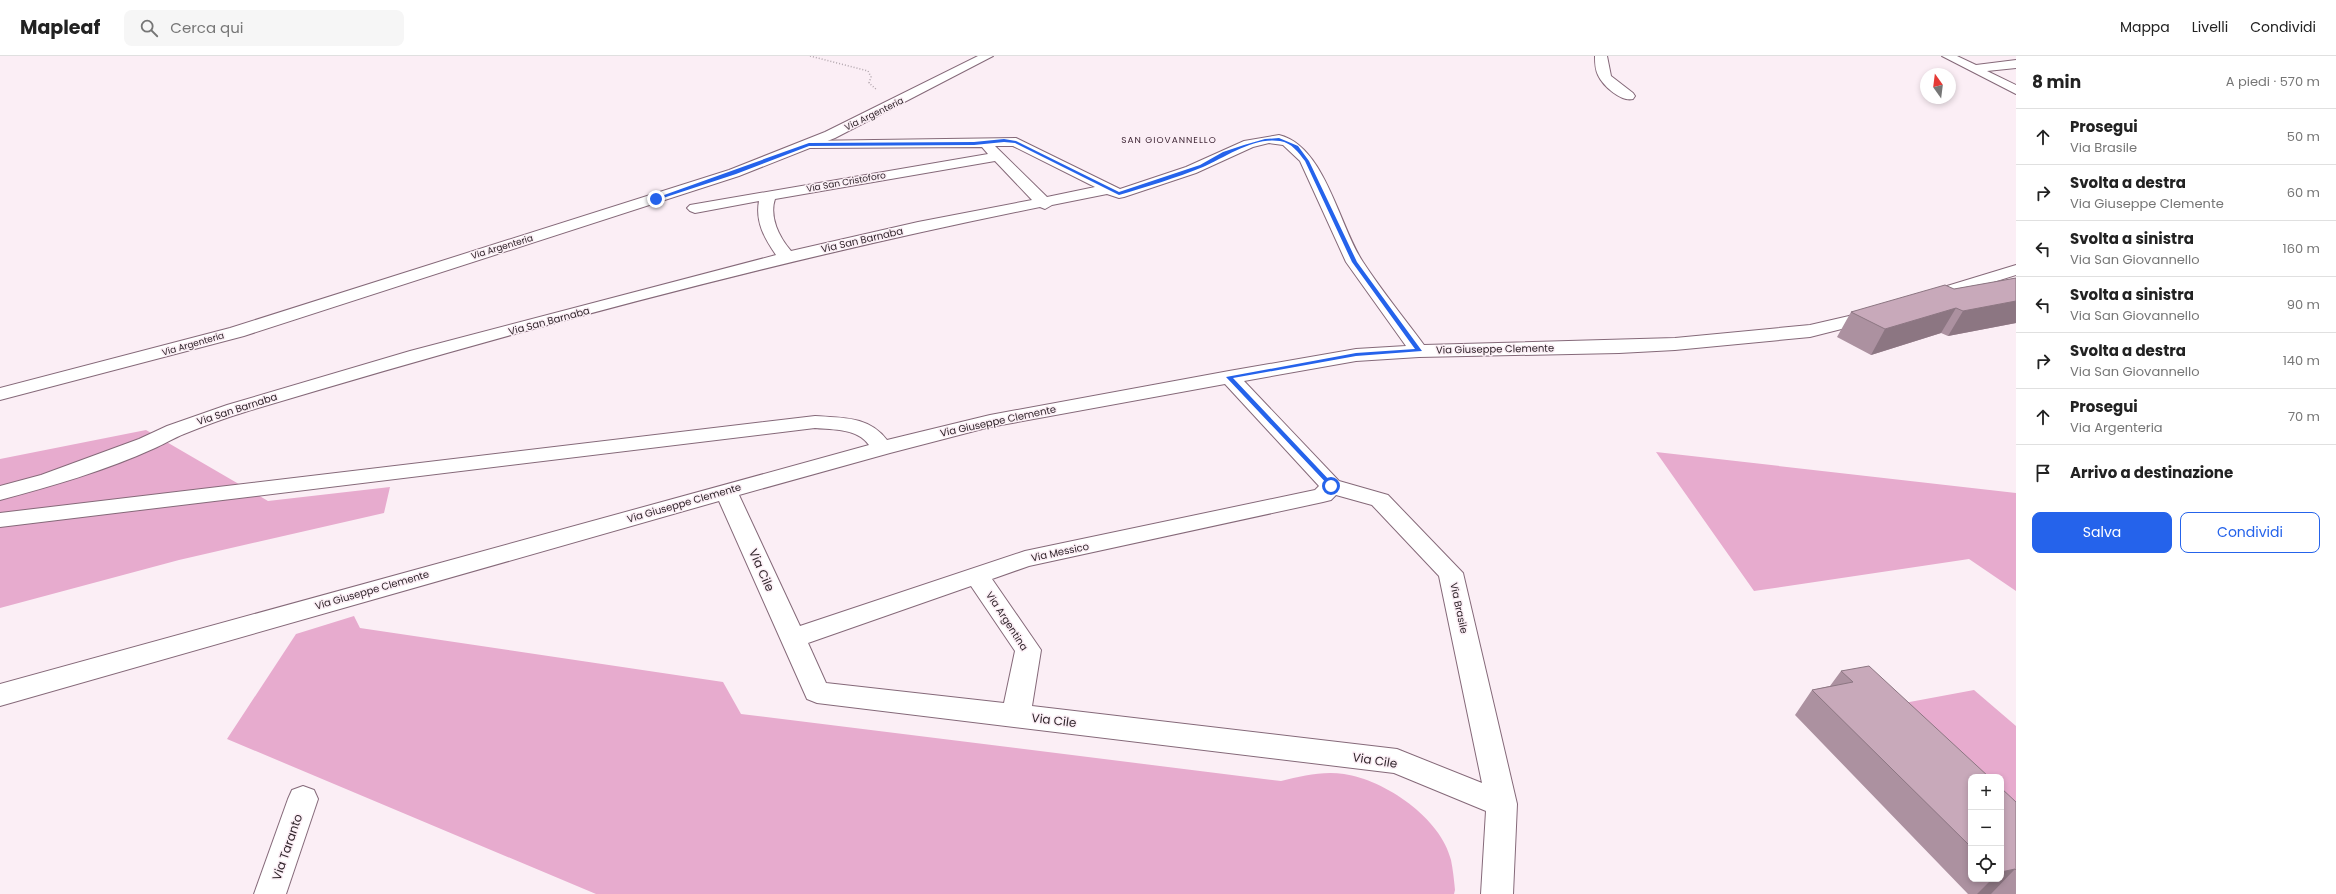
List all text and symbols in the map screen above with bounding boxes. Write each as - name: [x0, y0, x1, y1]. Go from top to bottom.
- search box: [124, 10, 404, 46]
- text: Mapleaf: [20, 14, 100, 41]
- icon: search: [138, 17, 160, 39]
- text: Cerca qui: [170, 17, 243, 38]
- text: Mappa: [2120, 17, 2170, 37]
- text: Livelli: [2192, 17, 2228, 37]
- text: Condividi: [2250, 17, 2316, 37]
- north arrow: [1920, 68, 1956, 104]
- text: 8 min: [2032, 70, 2081, 94]
- text: A piedi · 570 m: [2226, 72, 2320, 91]
- street label: Via Argenteria: [843, 95, 905, 133]
- text: Prosegui: [2070, 116, 2138, 137]
- icon: ahead: [2032, 126, 2054, 148]
- text: 50 m: [2287, 127, 2320, 146]
- district label: SAN GIOVANNELLO: [1121, 134, 1217, 146]
- text: Via Brasile: [2070, 138, 2137, 157]
- street label: Via San Cristoforo: [805, 169, 887, 195]
- text: Svolta a destra: [2070, 172, 2186, 193]
- icon: right: [2032, 182, 2054, 204]
- text: 60 m: [2287, 183, 2320, 202]
- route end: [647, 190, 665, 208]
- text: Via Giuseppe Clemente: [2070, 194, 2224, 213]
- street label: Via San Barnaba: [820, 223, 904, 257]
- text: Svolta a sinistra: [2070, 228, 2194, 249]
- street label: Via Argenteria: [470, 232, 534, 262]
- icon: left: [2032, 238, 2054, 260]
- text: 160 m: [2283, 239, 2320, 258]
- text: Via San Giovannello: [2070, 250, 2200, 269]
- text: Svolta a sinistra: [2070, 284, 2194, 305]
- icon: left: [2032, 294, 2054, 316]
- text: 90 m: [2287, 295, 2320, 314]
- street label: Via San Barnaba: [507, 303, 591, 339]
- text: Via San Giovannello: [2070, 306, 2200, 325]
- street label: Via Argenteria: [161, 329, 225, 359]
- street label: Via Giuseppe Clemente: [1436, 340, 1554, 358]
- text: Svolta a destra: [2070, 340, 2186, 361]
- icon: right: [2032, 350, 2054, 372]
- text: 140 m: [2283, 351, 2320, 370]
- text: Via San Giovannello: [2070, 362, 2200, 381]
- street label: Via San Barnaba: [195, 389, 279, 429]
- text: Prosegui: [2070, 396, 2138, 417]
- street label: Via Giuseppe Clemente: [939, 401, 1057, 441]
- icon: ahead: [2032, 406, 2054, 428]
- text: 70 m: [2288, 407, 2320, 426]
- text: Via Argenteria: [2070, 418, 2163, 437]
- icon: arrive: [2032, 462, 2054, 484]
- text: Arrivo a destinazione: [2070, 462, 2233, 483]
- route start: [1322, 477, 1340, 495]
- street label: Via Giuseppe Clemente: [625, 479, 743, 527]
- button: Salva: [2032, 512, 2172, 553]
- button: Condividi: [2180, 512, 2320, 553]
- street label: Via Messico: [1030, 539, 1090, 565]
- street label: Via Cile: [745, 546, 779, 594]
- street label: Via Giuseppe Clemente: [313, 566, 431, 614]
- street label: Via Brasile: [1446, 581, 1472, 635]
- street label: Via Argentina: [982, 589, 1032, 653]
- street label: Via Cile: [1031, 709, 1077, 731]
- street label: Via Cile: [1351, 748, 1399, 772]
- map controls: [1968, 774, 2004, 882]
- button: +: [1968, 774, 2004, 810]
- button: −: [1968, 810, 2004, 846]
- street label: Via Taranto: [268, 811, 306, 883]
- button: locate: [1968, 846, 2004, 882]

